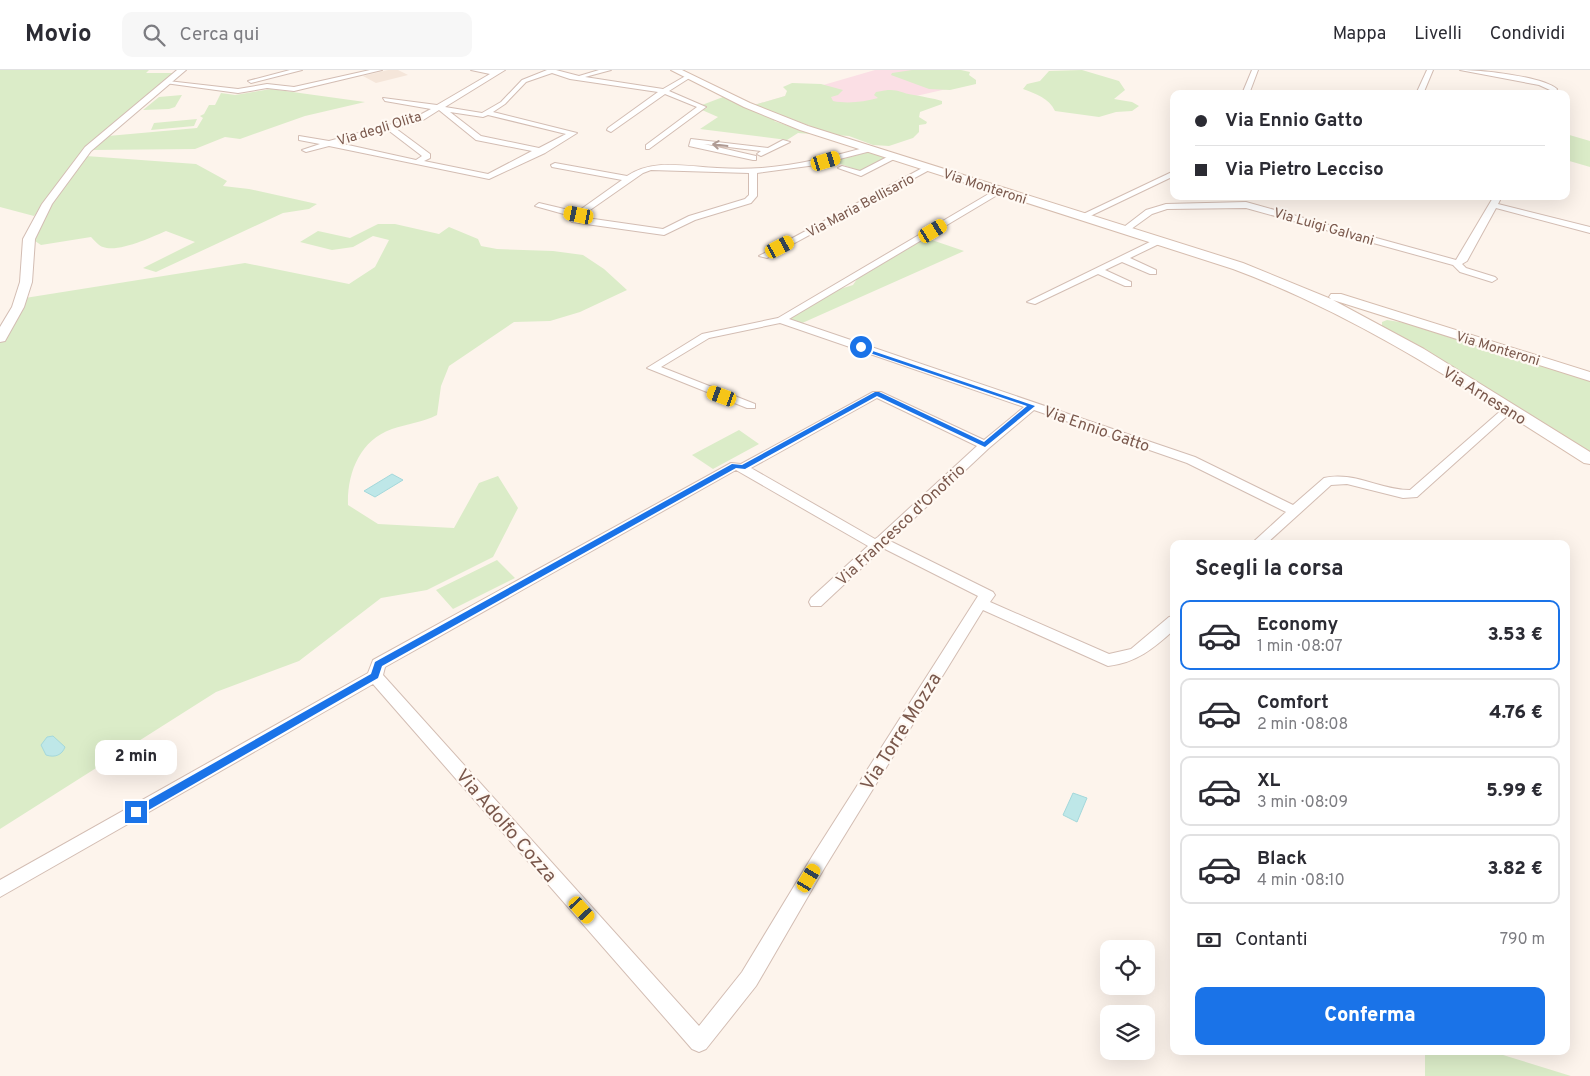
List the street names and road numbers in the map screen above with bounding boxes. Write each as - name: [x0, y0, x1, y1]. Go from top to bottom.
- street label: Via degli Olita: [335, 109, 424, 150]
- street label: Via Monteroni: [940, 166, 1029, 209]
- street label: Via Maria Bellisario: [804, 171, 918, 242]
- street label: Via Luigi Galvani: [1271, 205, 1376, 250]
- street label: Via Monteroni: [1453, 329, 1542, 370]
- street label: Via Arnesano: [1438, 363, 1530, 430]
- street label: Via Ennio Gatto: [1041, 402, 1152, 457]
- street label: Via Francesco d'Onofrio: [833, 460, 970, 591]
- street label: Via Torre Mozza: [856, 669, 948, 795]
- street label: Via Adolfo Cozza: [450, 765, 561, 888]

